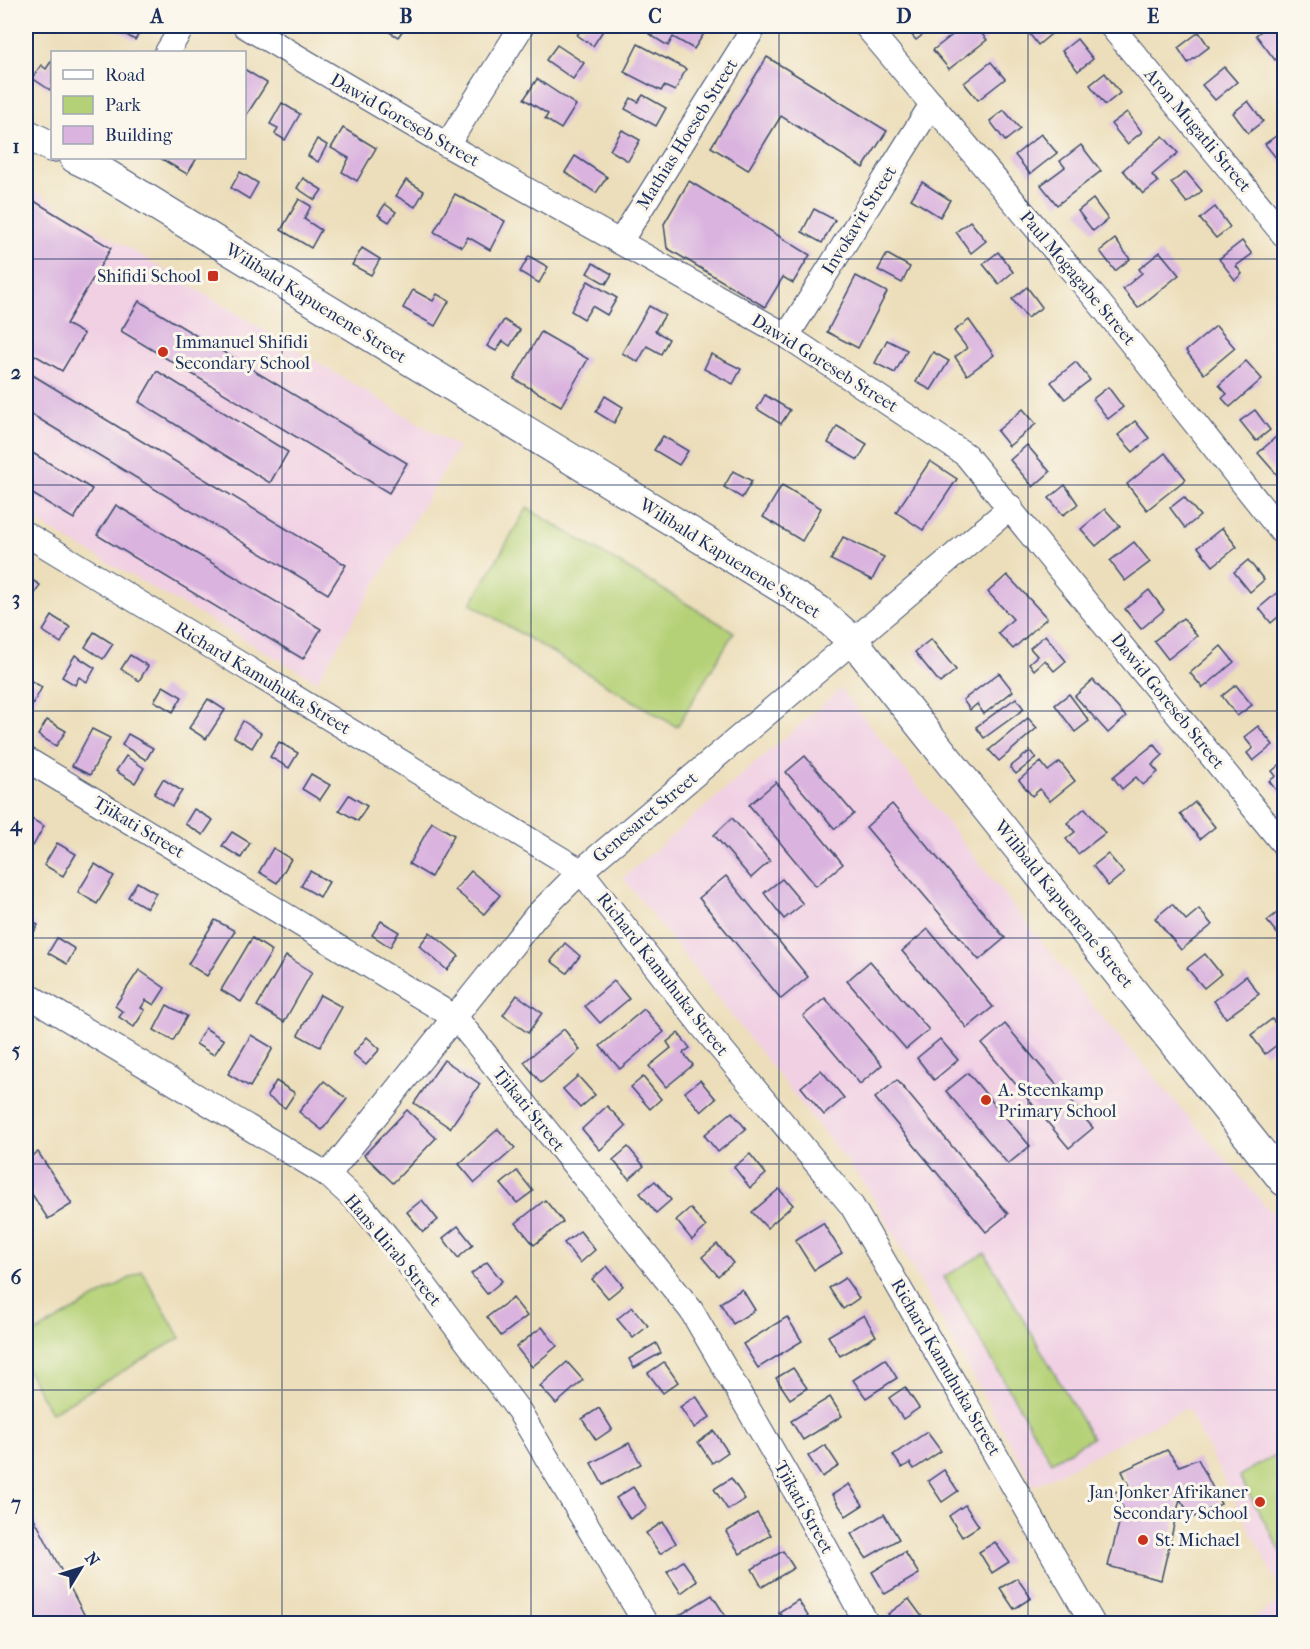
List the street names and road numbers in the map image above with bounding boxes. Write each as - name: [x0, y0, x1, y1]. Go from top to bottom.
- street label: Mathias Hoeseb Street: [632, 55, 743, 214]
- street label: Aron Mugatli Street: [1139, 63, 1256, 197]
- street label: Dawid Goreseb Street: [327, 69, 483, 172]
- street label: Invokavit Street: [818, 162, 901, 278]
- street label: Paul Mogagabe Street: [1015, 207, 1140, 350]
- street label: Wilibald Kapuenene Street: [220, 238, 411, 368]
- street label: Dawid Goreseb Street: [748, 310, 902, 417]
- street label: Wilibald Kapuenene Street: [634, 493, 825, 623]
- street label: Richard Kamuhuka Street: [171, 618, 355, 740]
- street label: Dawid Goreseb Street: [1106, 629, 1229, 774]
- street label: Genesaret Street: [589, 767, 702, 867]
- street label: Tjikati Street: [89, 792, 189, 863]
- street label: Wilibald Kapuenene Street: [989, 816, 1138, 993]
- street label: Richard Kamuhuka Street: [592, 889, 733, 1060]
- street label: Tjikati Street: [488, 1063, 569, 1156]
- street label: Hans Uirab Street: [340, 1190, 446, 1311]
- street label: Richard Kamuhuka Street: [886, 1275, 1005, 1460]
- street label: Tjikati Street: [769, 1457, 838, 1558]

